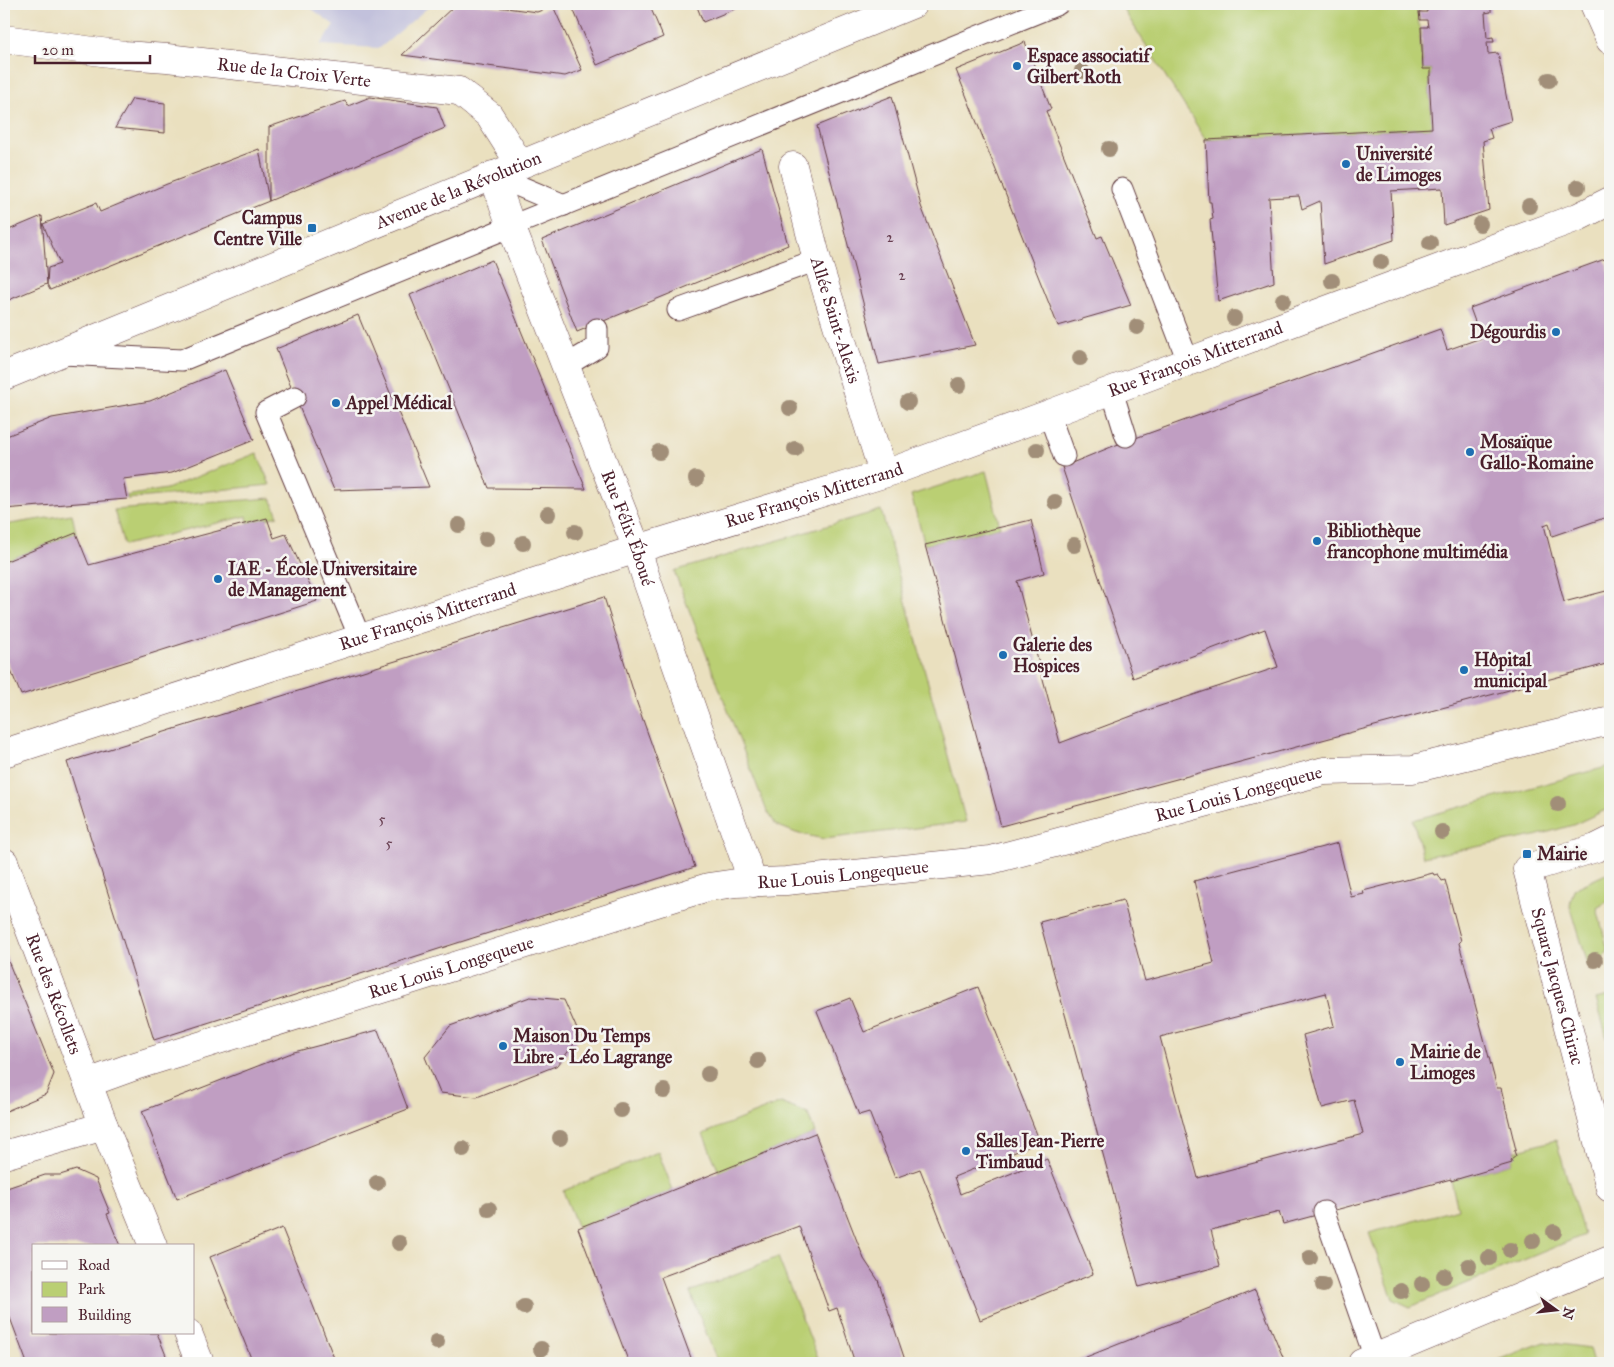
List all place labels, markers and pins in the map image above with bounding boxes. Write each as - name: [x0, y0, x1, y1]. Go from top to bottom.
- place label: Espace associatif Gilbert Roth: [1027, 45, 1152, 88]
- marker: Espace associatif Gilbert Roth: [1011, 60, 1023, 72]
- place label: Université de Limoges: [1356, 143, 1442, 187]
- marker: Université de Limoges: [1340, 158, 1352, 170]
- place label: Campus Centre Ville: [214, 207, 302, 250]
- marker: Campus Centre Ville: [306, 222, 318, 234]
- place label: Dégourdis: [1470, 321, 1546, 344]
- marker: Dégourdis: [1550, 326, 1562, 338]
- place label: Appel Médical: [345, 392, 453, 415]
- marker: Appel Médical: [330, 397, 342, 409]
- place label: Mosaïque Gallo-Romaine: [1480, 431, 1594, 474]
- marker: Mosaïque Gallo-Romaine: [1464, 446, 1476, 458]
- place label: Bibliothèque francophone multimédia: [1326, 520, 1508, 564]
- marker: Bibliothèque francophone multimédia: [1311, 535, 1323, 547]
- place label: IAE - École Universitaire de Management: [228, 555, 418, 602]
- marker: IAE - École Universitaire de Management: [212, 573, 224, 585]
- place label: Galerie des Hospices: [1013, 634, 1093, 678]
- marker: Galerie des Hospices: [997, 649, 1009, 661]
- place label: Hôpital municipal: [1473, 649, 1548, 693]
- marker: Hôpital municipal: [1458, 664, 1470, 676]
- place label: Mairie: [1537, 843, 1588, 865]
- marker: Mairie: [1521, 848, 1533, 860]
- place label: Maison Du Temps Libre - Léo Lagrange: [513, 1025, 673, 1069]
- marker: Maison Du Temps Libre - Léo Lagrange: [497, 1040, 509, 1052]
- place label: Mairie de Limoges: [1410, 1041, 1481, 1085]
- marker: Mairie de Limoges: [1394, 1056, 1406, 1068]
- place label: Salles Jean-Pierre Timbaud: [975, 1130, 1105, 1173]
- marker: Salles Jean-Pierre Timbaud: [960, 1145, 972, 1157]

